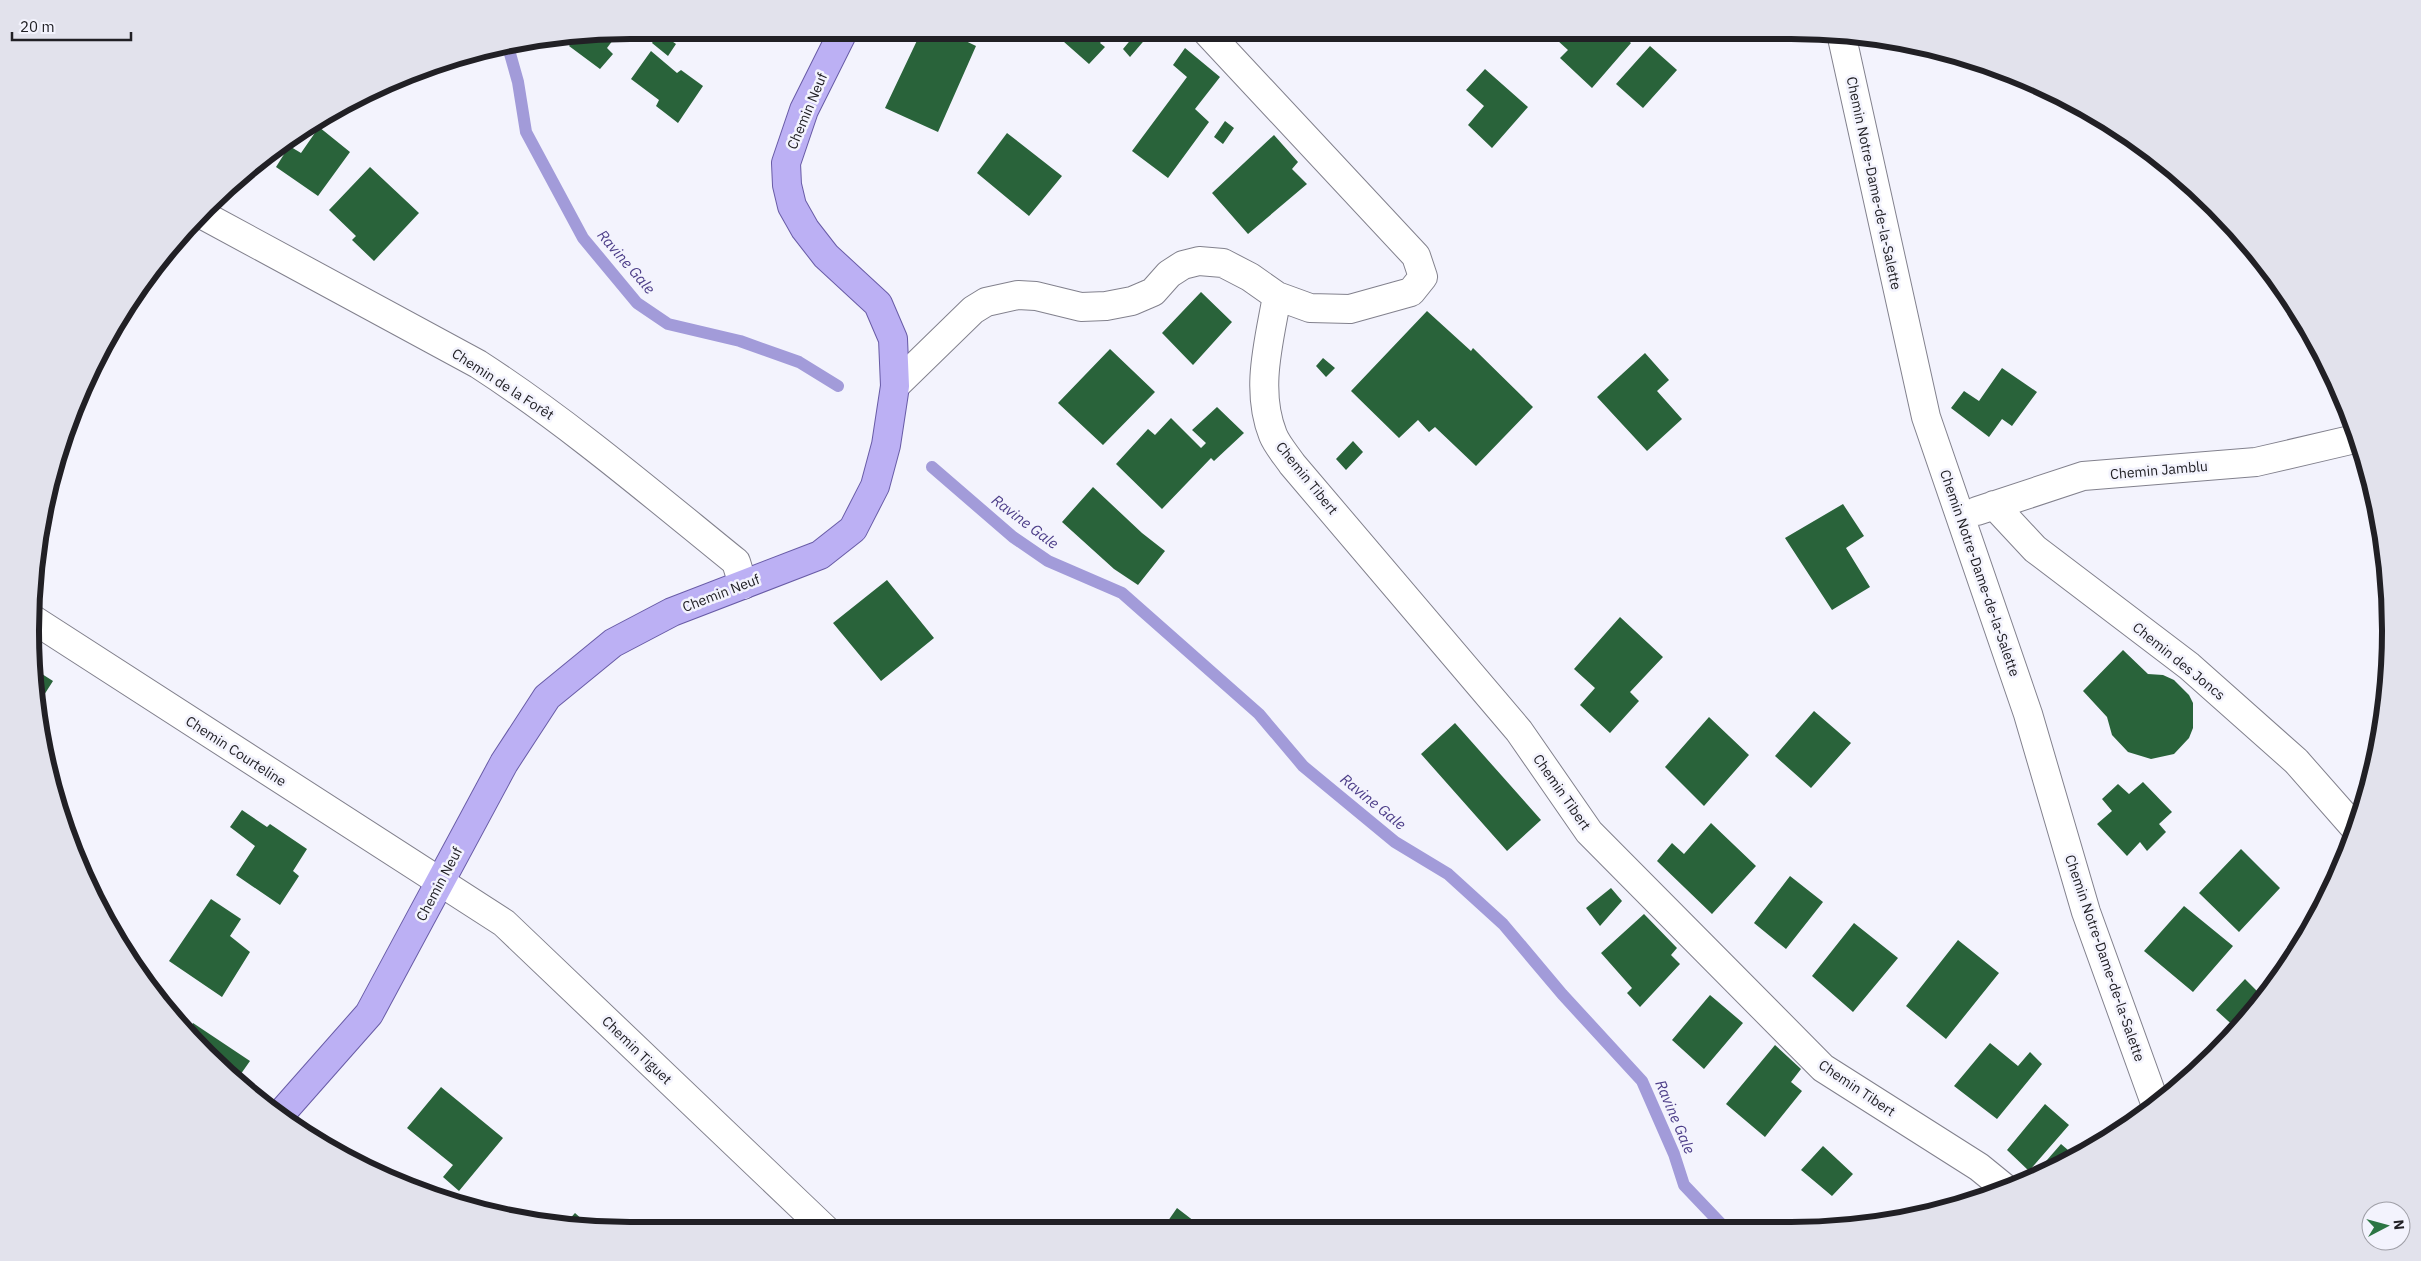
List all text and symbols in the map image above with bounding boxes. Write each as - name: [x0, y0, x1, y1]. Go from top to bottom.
- scale bar: [12, 10, 131, 42]
- text: 20 m: [20, 17, 55, 36]
- street label: Chemin Neuf: [783, 70, 831, 152]
- street label: Chemin Notre-Dame-de-la-Salette: [1843, 75, 1905, 292]
- water label: Ravine Gale: [593, 226, 660, 298]
- street label: Chemin de la Forêt: [449, 344, 557, 424]
- street label: Chemin Tibert: [1272, 438, 1342, 518]
- street label: Chemin Jamblu: [2109, 457, 2209, 483]
- street label: Chemin Notre-Dame-de-la-Salette: [1936, 467, 2024, 679]
- water label: Ravine Gale: [988, 490, 1063, 553]
- street label: Chemin Neuf: [680, 570, 763, 616]
- street label: Chemin des Joncs: [2129, 618, 2229, 704]
- street label: Chemin Courteline: [182, 712, 290, 790]
- street label: Chemin Tibert: [1529, 750, 1595, 834]
- water label: Ravine Gale: [1337, 769, 1410, 834]
- street label: Chemin Neuf: [412, 843, 466, 924]
- street label: Chemin Notre-Dame-de-la-Salette: [2061, 852, 2149, 1064]
- street label: Chemin Tiguet: [598, 1012, 676, 1088]
- street label: Chemin Tibert: [1815, 1056, 1899, 1120]
- water label: Ravine Gale: [1651, 1077, 1700, 1157]
- north arrow: [2361, 1201, 2411, 1251]
- text: N: [2389, 1219, 2408, 1231]

